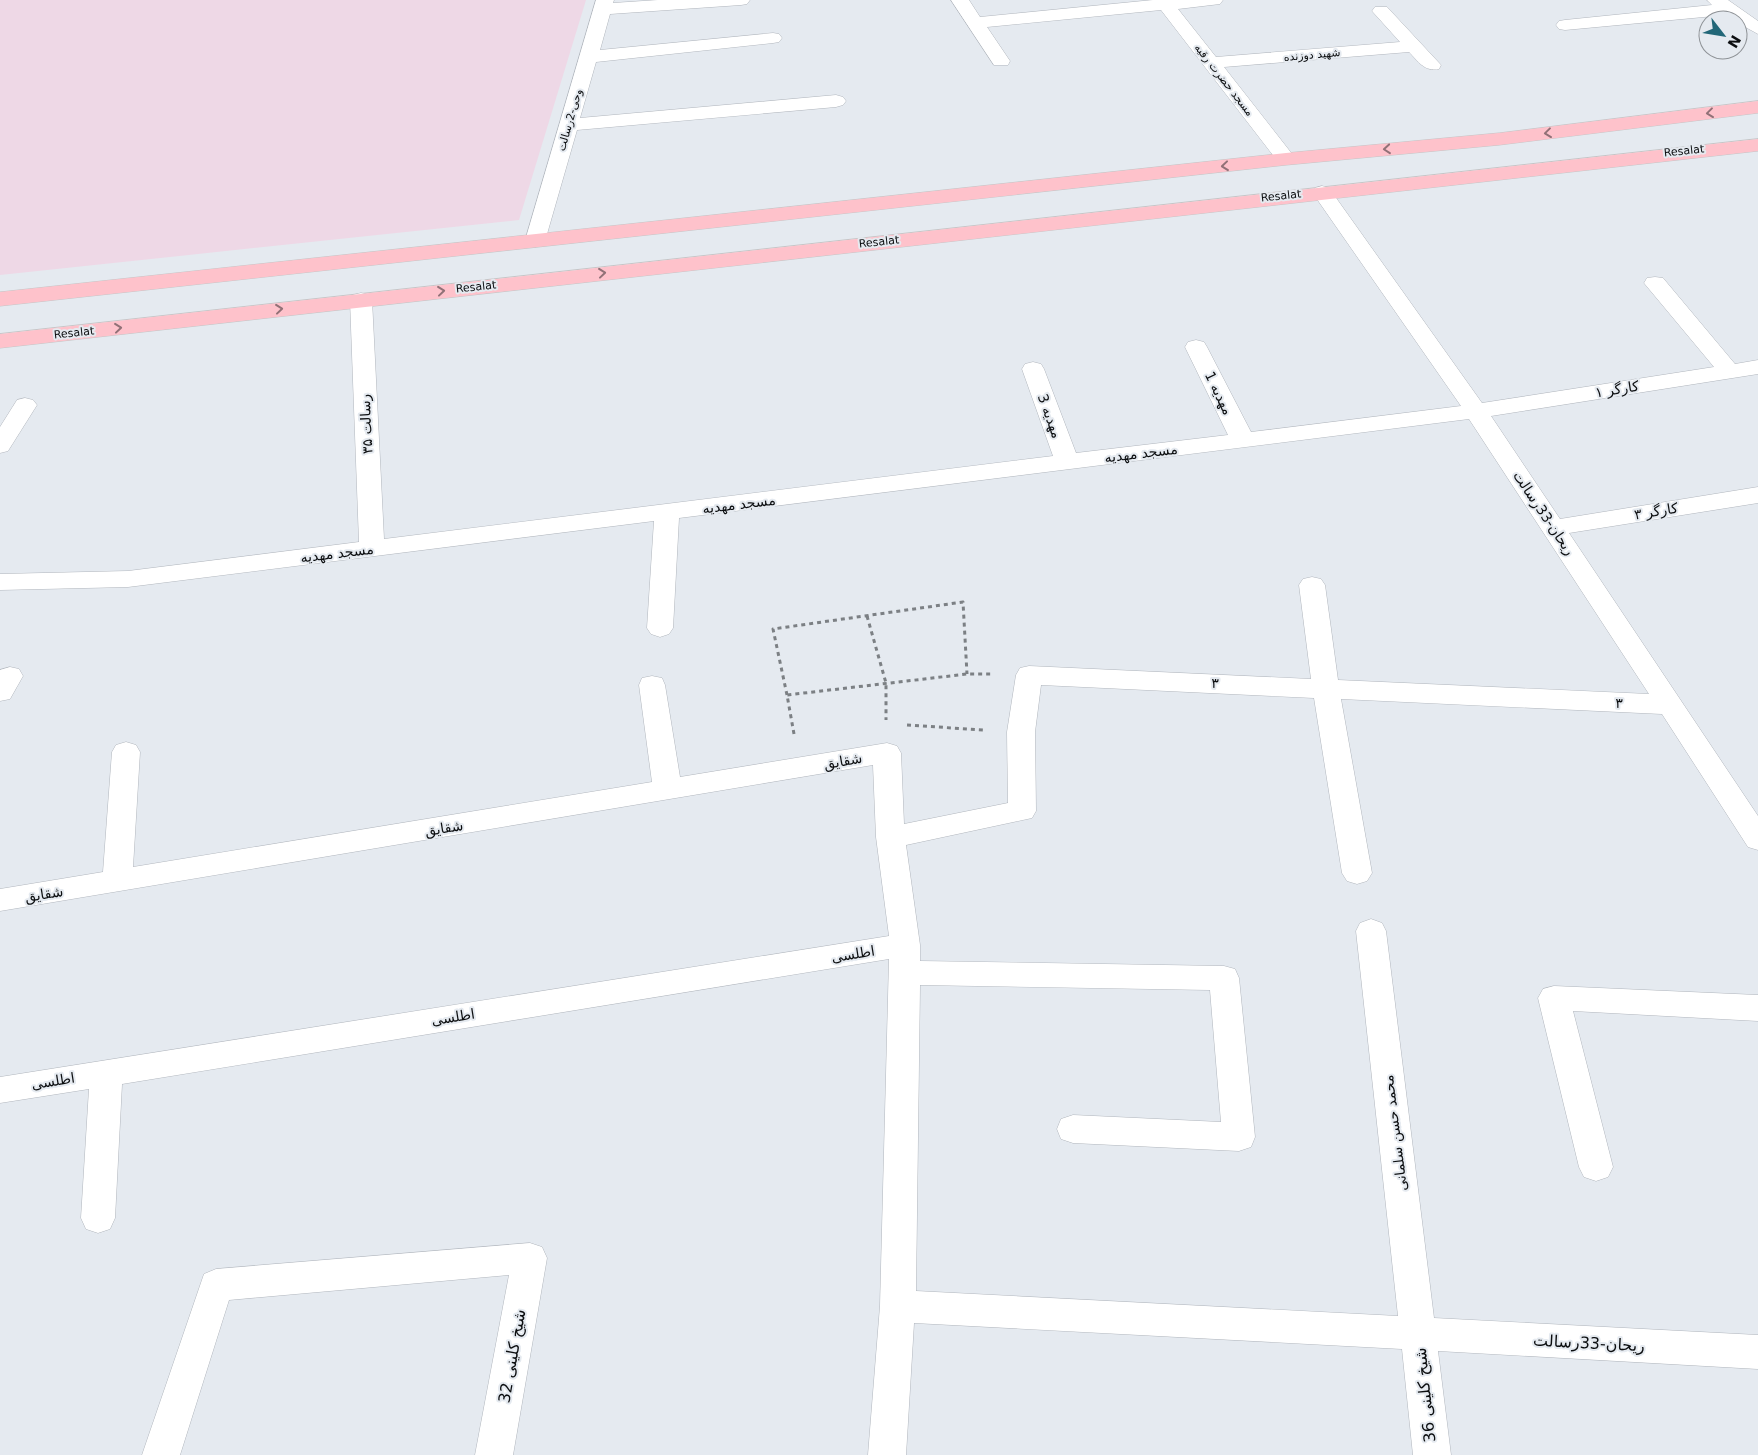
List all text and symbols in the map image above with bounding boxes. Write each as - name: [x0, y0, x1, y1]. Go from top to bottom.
- north arrow: [1698, 10, 1748, 60]
- text: N: [1724, 33, 1744, 51]
- street label: مسجد حضرت رقیه: [1192, 41, 1256, 119]
- street label: شهید دوزنده: [1283, 46, 1341, 64]
- street label: وحی-2رسالت: [555, 87, 585, 153]
- one-way arrow: [1705, 107, 1713, 118]
- one-way arrow: [1544, 127, 1552, 138]
- street label: Resalat: [1663, 142, 1705, 160]
- one-way arrow: [1382, 144, 1390, 155]
- one-way arrow: [1221, 160, 1229, 171]
- street label: Resalat: [1260, 187, 1302, 205]
- street label: Resalat: [858, 233, 900, 251]
- one-way arrow: [599, 268, 607, 279]
- street label: Resalat: [455, 278, 497, 296]
- one-way arrow: [437, 286, 445, 297]
- one-way arrow: [276, 304, 284, 315]
- one-way arrow: [114, 323, 122, 334]
- street label: Resalat: [53, 324, 95, 342]
- street label: مهدیه 1: [1201, 369, 1236, 418]
- street label: کارگر ۱: [1594, 378, 1640, 401]
- street label: مهدیه 3: [1034, 392, 1065, 441]
- street label: رسالت ۳۵: [356, 393, 377, 455]
- street label: مسجد مهدیه: [1104, 441, 1179, 466]
- street label: ریحان-33رسالت: [1509, 468, 1578, 559]
- street label: مسجد مهدیه: [702, 492, 777, 517]
- street label: کارگر ۳: [1633, 500, 1679, 523]
- street label: مسجد مهدیه: [300, 541, 375, 566]
- street label: ۳: [1211, 675, 1220, 691]
- street label: ۳: [1615, 695, 1624, 711]
- street label: شقایق: [823, 750, 864, 773]
- street label: شقایق: [424, 817, 464, 840]
- street label: شقایق: [24, 883, 64, 906]
- street label: اطلسی: [830, 943, 876, 965]
- street label: اطلسی: [430, 1006, 476, 1028]
- street label: اطلسی: [30, 1070, 76, 1092]
- street label: محمد حسن سلمانی: [1380, 1074, 1411, 1192]
- street label: شیخ کلینی 32: [494, 1308, 531, 1405]
- street label: ریحان-33رسالت: [1533, 1331, 1645, 1356]
- street label: شیخ کلینی 36: [1411, 1347, 1440, 1443]

